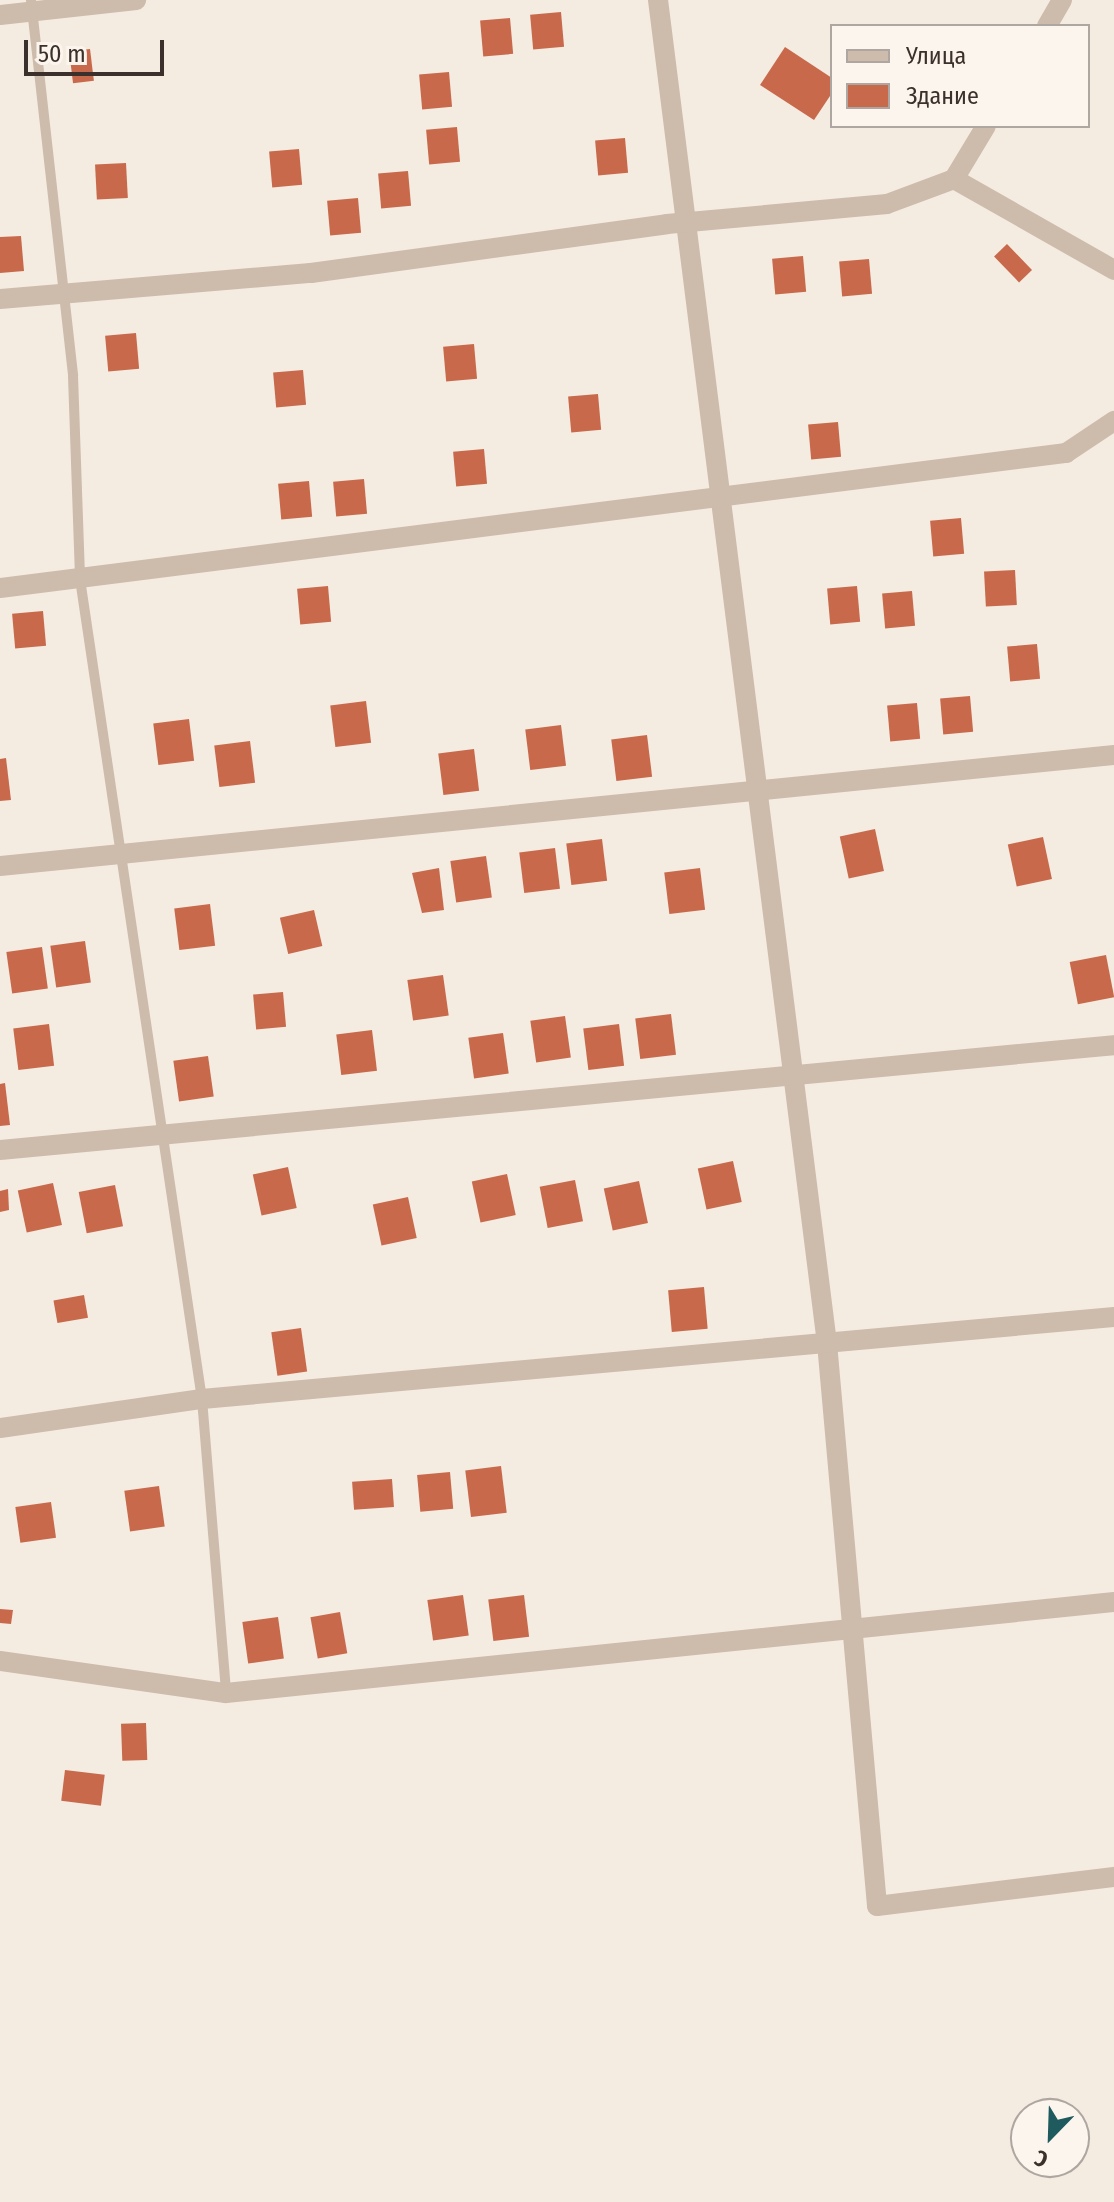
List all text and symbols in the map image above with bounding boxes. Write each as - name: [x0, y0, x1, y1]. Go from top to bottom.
- scale bar: [28, 24, 168, 74]
- legend: [830, 24, 1090, 128]
- text: 50 m: [38, 40, 86, 68]
- text: Улица: [906, 42, 966, 70]
- text: Здание: [906, 82, 979, 110]
- north arrow: [1010, 2098, 1090, 2178]
- text: С: [1031, 2144, 1052, 2173]

